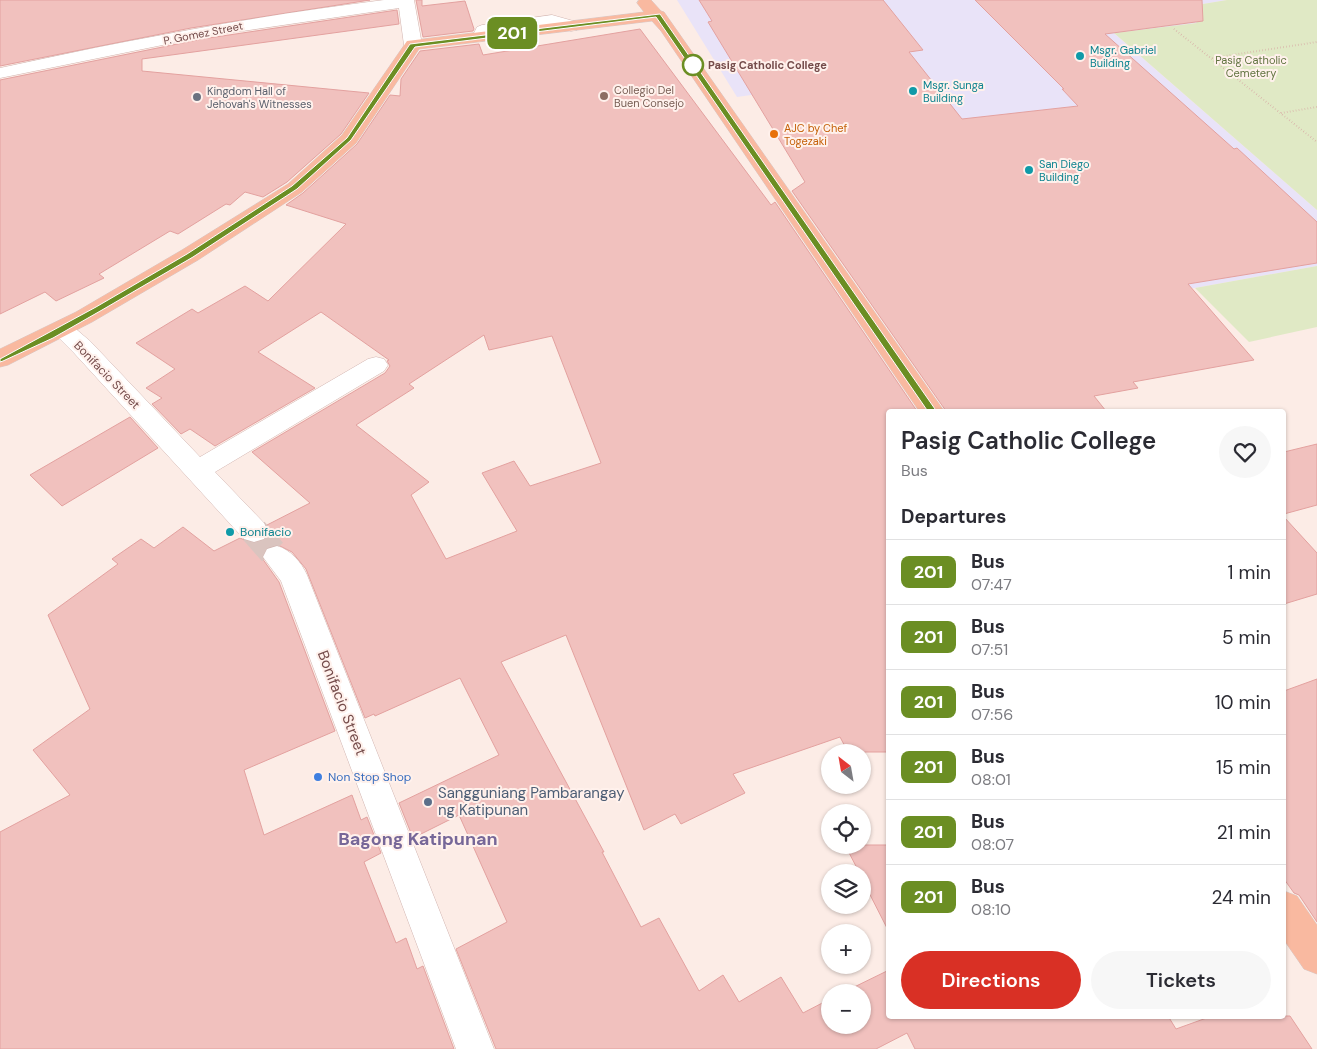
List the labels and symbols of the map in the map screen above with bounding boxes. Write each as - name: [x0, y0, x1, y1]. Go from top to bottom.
- line badge: 201: [483, 17, 541, 49]
- street label: P. Gomez Street: [162, 18, 244, 48]
- place label: Msgr. Gabriel Building: [1090, 43, 1156, 70]
- marker: Msgr. Gabriel Building: [1074, 50, 1086, 62]
- park label: Pasig Catholic Cemetery: [1215, 53, 1287, 80]
- marker: Pasig Catholic College: [682, 54, 704, 76]
- place label: Pasig Catholic College: [708, 58, 827, 72]
- place label: Msgr. Sunga Building: [923, 78, 984, 105]
- place label: Collegio Del Buen Consejo: [614, 83, 684, 110]
- place label: Kingdom Hall of Jehovah's Witnesses: [207, 84, 312, 111]
- marker: Msgr. Sunga Building: [907, 85, 919, 97]
- marker: Collegio Del Buen Consejo: [598, 90, 610, 102]
- marker: Kingdom Hall of Jehovah's Witnesses: [191, 91, 203, 103]
- place label: AJC by Chef Togezaki: [784, 121, 848, 148]
- marker: AJC by Chef Togezaki: [768, 128, 780, 140]
- place label: San Diego Building: [1039, 157, 1089, 184]
- marker: San Diego Building: [1023, 164, 1035, 176]
- street label: Bonifacio Street: [70, 338, 144, 413]
- place label: Bonifacio: [240, 524, 291, 540]
- marker: Bonifacio: [224, 526, 236, 538]
- street label: Bonifacio Street: [313, 648, 371, 758]
- north arrow: [821, 744, 871, 794]
- place label: Non Stop Shop: [328, 769, 411, 785]
- marker: Non Stop Shop: [312, 771, 324, 783]
- place label: Sangguniang Pambarangay ng Katipunan: [438, 783, 625, 820]
- marker: Sangguniang Pambarangay ng Katipunan: [422, 796, 434, 808]
- district label: Bagong Katipunan: [338, 827, 498, 851]

